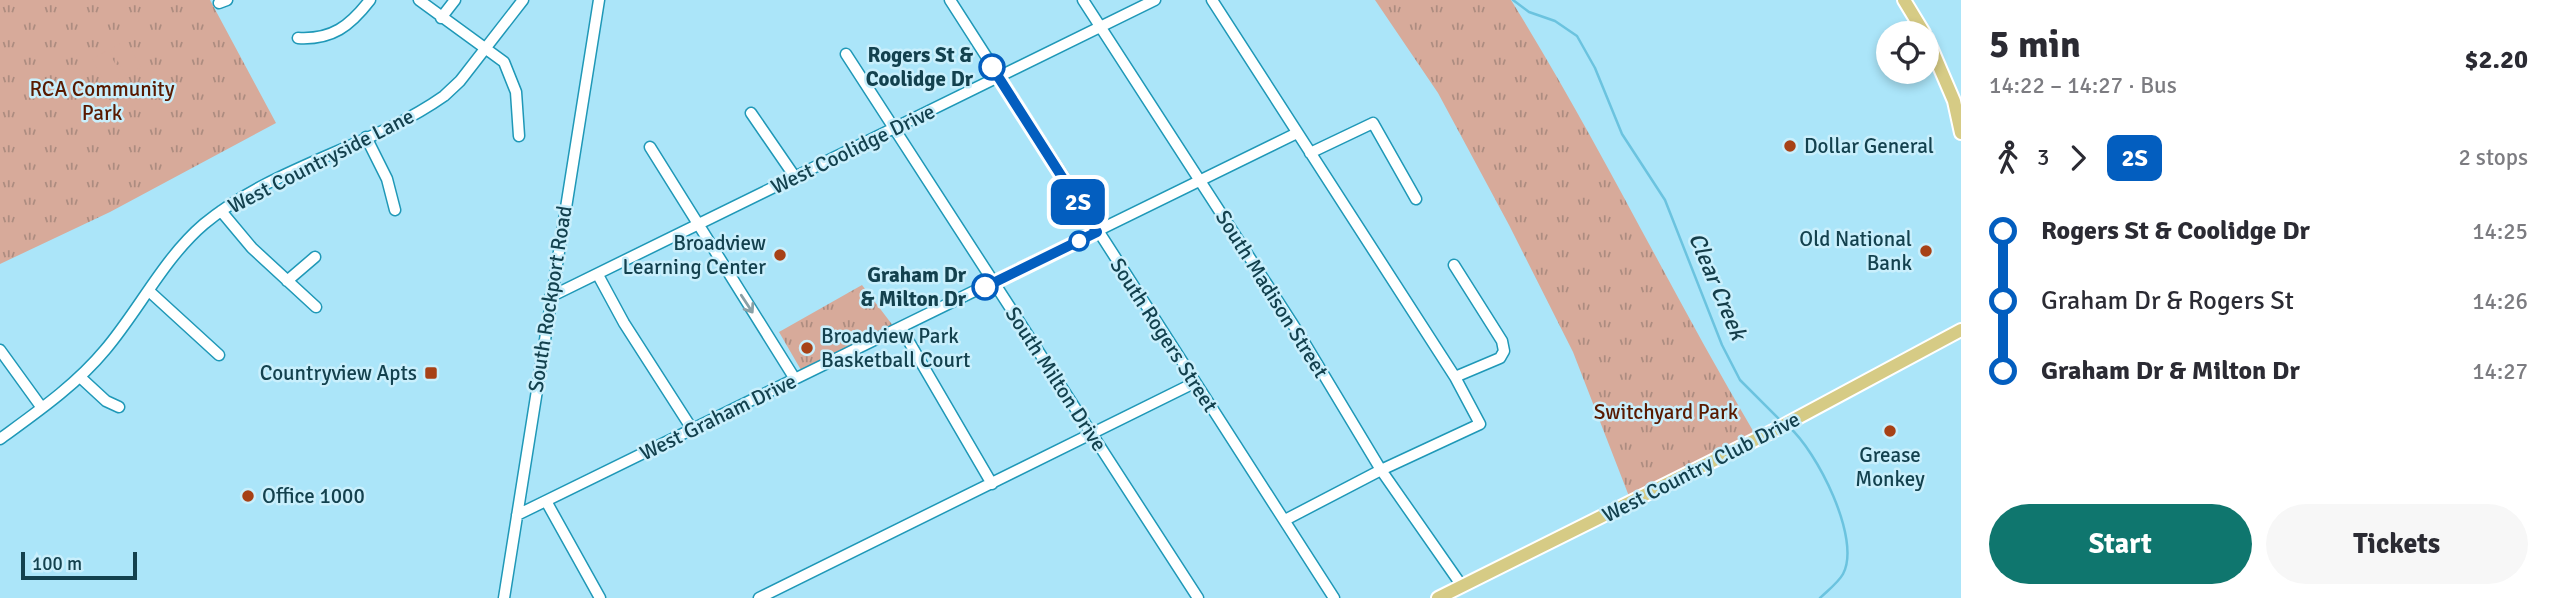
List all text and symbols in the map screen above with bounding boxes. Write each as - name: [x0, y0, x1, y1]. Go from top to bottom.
- map controls: [1876, 21, 1939, 84]
- button: locate: [1876, 21, 1939, 84]
- text: 5 min: [1989, 21, 2081, 68]
- place label: Rogers St & Coolidge Dr: [866, 42, 974, 92]
- text: $2.20: [2464, 44, 2528, 76]
- marker: Rogers St & Coolidge Dr: [979, 54, 1005, 80]
- text: 14:22 – 14:27 · Bus: [1989, 71, 2177, 100]
- park label: RCA Community Park: [29, 76, 175, 126]
- street label: West Coolidge Drive: [767, 98, 939, 200]
- street label: West Countryside Lane: [224, 103, 418, 219]
- place label: Dollar General: [1804, 133, 1934, 159]
- marker: Dollar General: [1782, 138, 1798, 154]
- icon: walk: [1989, 139, 2027, 177]
- icon: forward: [2059, 139, 2097, 177]
- text: 3: [2037, 143, 2049, 172]
- text: 2S: [2121, 143, 2148, 173]
- text: 2 stops: [2458, 143, 2528, 172]
- line badge: 2S: [1046, 179, 1110, 225]
- text: 2S: [1065, 187, 1091, 217]
- street label: South Rockport Road: [522, 204, 578, 394]
- street label: South Madison Street: [1210, 205, 1334, 383]
- text: Rogers St & Coolidge Dr: [2041, 215, 2310, 247]
- text: 14:25: [2472, 217, 2528, 246]
- place label: Old National Bank: [1799, 226, 1912, 276]
- water label: Clear Creek: [1682, 228, 1754, 346]
- place label: Broadview Learning Center: [622, 230, 766, 280]
- unlabelled marker: [1069, 231, 1089, 251]
- marker: Old National Bank: [1918, 243, 1934, 259]
- marker: Broadview Learning Center: [772, 247, 788, 263]
- street label: South Rogers Street: [1104, 253, 1224, 417]
- place label: Graham Dr & Milton Dr: [860, 262, 967, 312]
- marker: Graham Dr & Milton Dr: [972, 274, 998, 300]
- text: Graham Dr & Rogers St: [2041, 285, 2294, 317]
- text: 14:26: [2472, 287, 2528, 316]
- one-way arrow: [741, 293, 755, 313]
- street label: South Milton Drive: [1000, 302, 1112, 456]
- place label: Broadview Park Basketball Court: [821, 323, 970, 373]
- marker: Broadview Park Basketball Court: [799, 340, 815, 356]
- text: Graham Dr & Milton Dr: [2041, 355, 2300, 387]
- text: 14:27: [2472, 357, 2528, 386]
- place label: Countryview Apts: [260, 360, 417, 386]
- marker: Countryview Apts: [423, 365, 439, 381]
- street label: West Graham Drive: [636, 368, 800, 466]
- park label: Switchyard Park: [1594, 399, 1739, 425]
- street label: West Country Club Drive: [1598, 406, 1804, 528]
- marker: Grease Monkey: [1882, 423, 1898, 439]
- place label: Grease Monkey: [1855, 442, 1925, 492]
- place label: Office 1000: [262, 483, 365, 509]
- marker: Office 1000: [240, 488, 256, 504]
- button: Start: [1989, 504, 2252, 584]
- button: Tickets: [2266, 504, 2528, 584]
- scale bar: [21, 549, 136, 581]
- text: 100 m: [32, 552, 82, 576]

